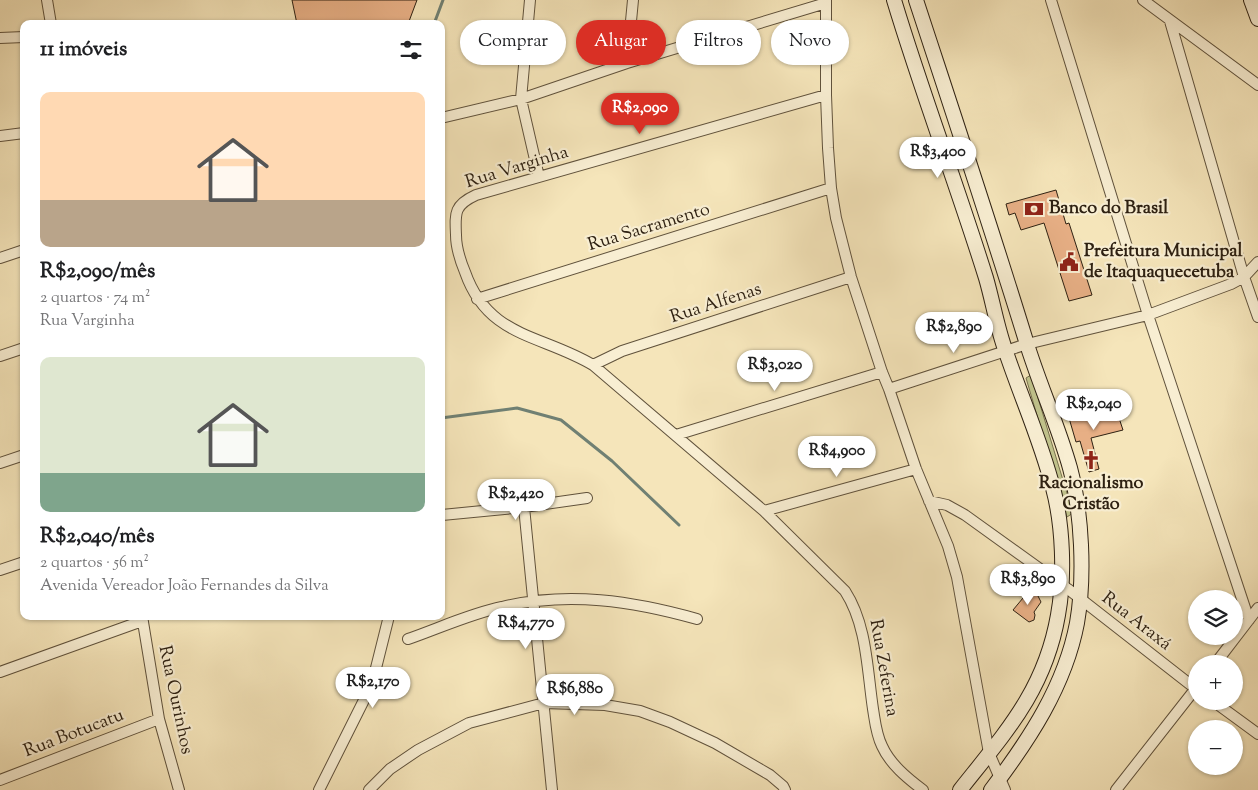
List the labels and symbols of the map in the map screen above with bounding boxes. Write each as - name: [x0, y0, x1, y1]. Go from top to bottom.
- pin: R$2,090: [594, 92, 686, 135]
- pin: R$3,400: [892, 136, 984, 179]
- street label: Rua Varginha: [462, 140, 572, 196]
- place label: Banco do Brasil: [1049, 196, 1169, 222]
- street label: Rua Sacramento: [585, 197, 713, 259]
- bank icon: Banco do Brasil: [1023, 198, 1045, 220]
- place label: Prefeitura Municipal de Itaquaquecetuba: [1084, 239, 1243, 286]
- public building icon: Prefeitura Municipal de Itaquaquecetuba: [1058, 251, 1080, 273]
- street label: Rua Alfenas: [667, 277, 765, 331]
- pin: R$2,890: [908, 312, 1000, 354]
- pin: R$3,020: [729, 350, 821, 392]
- pin: R$2,040: [1048, 388, 1140, 431]
- pin: R$4,900: [791, 436, 883, 478]
- church icon: Racionalismo Cristão: [1080, 449, 1102, 471]
- place label: Racionalismo Cristão: [1039, 471, 1143, 518]
- pin: R$2,420: [470, 478, 562, 521]
- pin: R$3,890: [982, 564, 1074, 606]
- street label: Rua Araxá: [1096, 586, 1176, 658]
- pin: R$4,770: [480, 608, 572, 650]
- street label: Rua Zeferina: [862, 617, 904, 719]
- street label: Rua Ourinhos: [151, 643, 199, 757]
- pin: R$2,170: [327, 666, 419, 709]
- pin: R$6,880: [529, 674, 621, 716]
- street label: Rua Botucatu: [20, 703, 128, 765]

